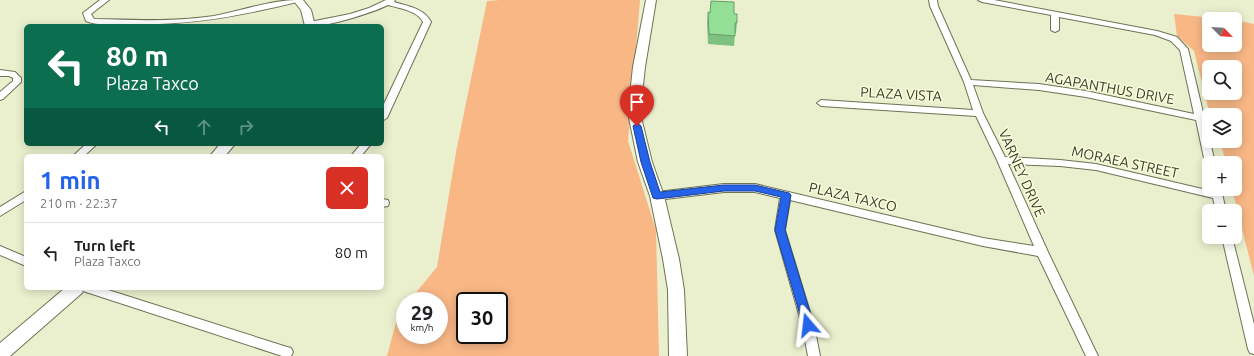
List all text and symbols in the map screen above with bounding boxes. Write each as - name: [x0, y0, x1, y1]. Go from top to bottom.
- north arrow: [1202, 12, 1242, 52]
- map controls: [1202, 12, 1242, 244]
- icon: left: [40, 40, 92, 92]
- text: 80 m: [106, 40, 168, 71]
- button: search: [1202, 60, 1242, 100]
- street label: AGAPANTHUS DRIVE: [1044, 69, 1176, 107]
- text: Plaza Taxco: [106, 73, 199, 93]
- street label: PLAZA VISTA: [860, 84, 942, 104]
- pin: [620, 85, 654, 126]
- icon: arrive: [626, 91, 648, 113]
- button: layers: [1202, 108, 1242, 148]
- icon: left: [151, 116, 173, 138]
- icon: ahead: [193, 116, 215, 138]
- icon: right: [235, 116, 257, 138]
- street label: VARNEY DRIVE: [996, 127, 1049, 219]
- street label: MORAEA STREET: [1070, 143, 1180, 181]
- button: +: [1202, 156, 1242, 196]
- text: 1 min: [40, 167, 101, 194]
- button: close: [326, 167, 368, 209]
- street label: PLAZA TAXCO: [807, 179, 899, 215]
- text: 210 m · 22:37: [40, 196, 118, 210]
- button: −: [1202, 204, 1242, 244]
- text: Turn left: [74, 237, 135, 254]
- icon: left: [40, 242, 62, 264]
- text: 80 m: [335, 244, 368, 261]
- text: Plaza Taxco: [74, 254, 141, 268]
- speed limit sign: 30: [456, 292, 508, 344]
- text: 29: [411, 301, 433, 324]
- position arrow: [787, 304, 829, 346]
- text: km/h: [410, 322, 434, 333]

